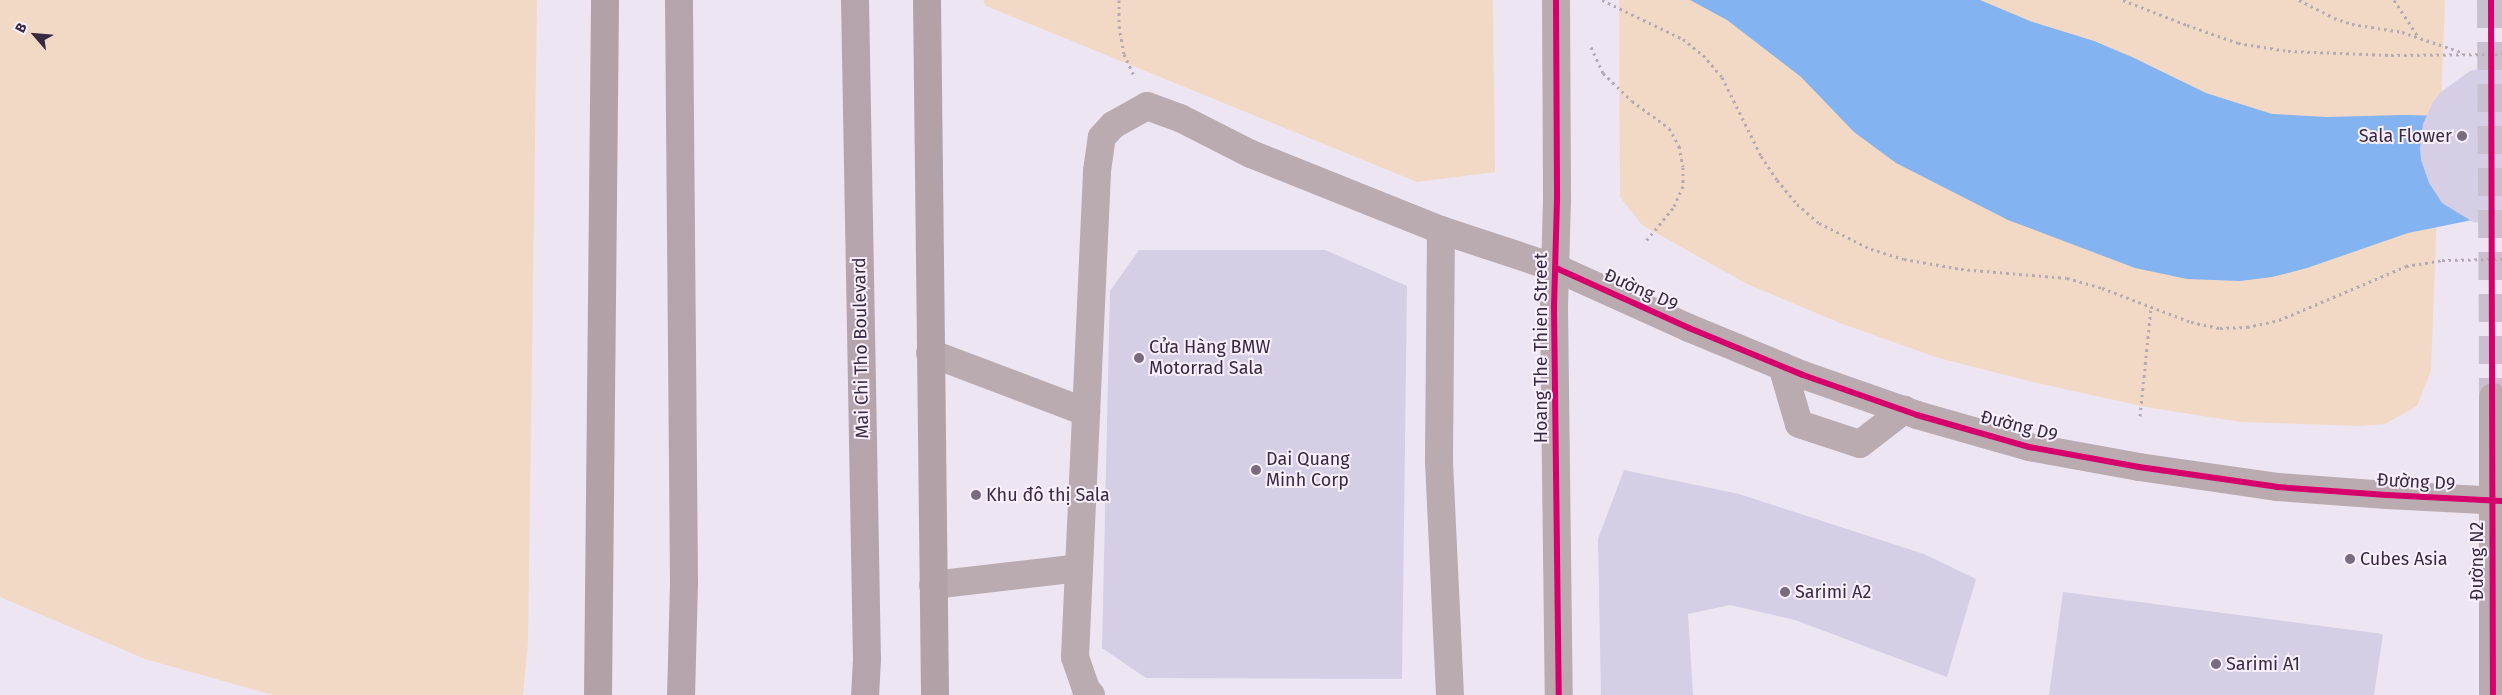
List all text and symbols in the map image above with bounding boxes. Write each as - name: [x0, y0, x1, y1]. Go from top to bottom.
- north arrow: [10, 10, 60, 60]
- text: B: [12, 20, 31, 36]
- place label: Sala Flower: [2359, 125, 2452, 147]
- marker: Sala Flower: [2456, 130, 2468, 142]
- street label: Hoang The Thien Street: [1530, 253, 1552, 443]
- street label: Mai Chi Tho Boulevard: [849, 257, 873, 439]
- street label: Đường D9: [1601, 264, 1681, 316]
- place label: Cửa Hàng BMW Motorrad Sala: [1149, 337, 1270, 379]
- marker: Cửa Hàng BMW Motorrad Sala: [1133, 352, 1145, 364]
- street label: Đường D9: [1978, 406, 2060, 446]
- place label: Dai Quang Minh Corp: [1266, 449, 1350, 492]
- marker: Dai Quang Minh Corp: [1250, 464, 1262, 476]
- street label: Đường D9: [2376, 469, 2456, 495]
- place label: Khu đô thị Sala: [986, 484, 1110, 506]
- marker: Khu đô thị Sala: [970, 489, 982, 501]
- street label: Đường N2: [2466, 522, 2488, 600]
- place label: Cubes Asia: [2360, 548, 2448, 570]
- marker: Cubes Asia: [2344, 553, 2356, 565]
- place label: Sarimi A2: [1795, 581, 1871, 603]
- marker: Sarimi A2: [1779, 586, 1791, 598]
- place label: Sarimi A1: [2226, 653, 2300, 675]
- marker: Sarimi A1: [2210, 658, 2222, 670]

